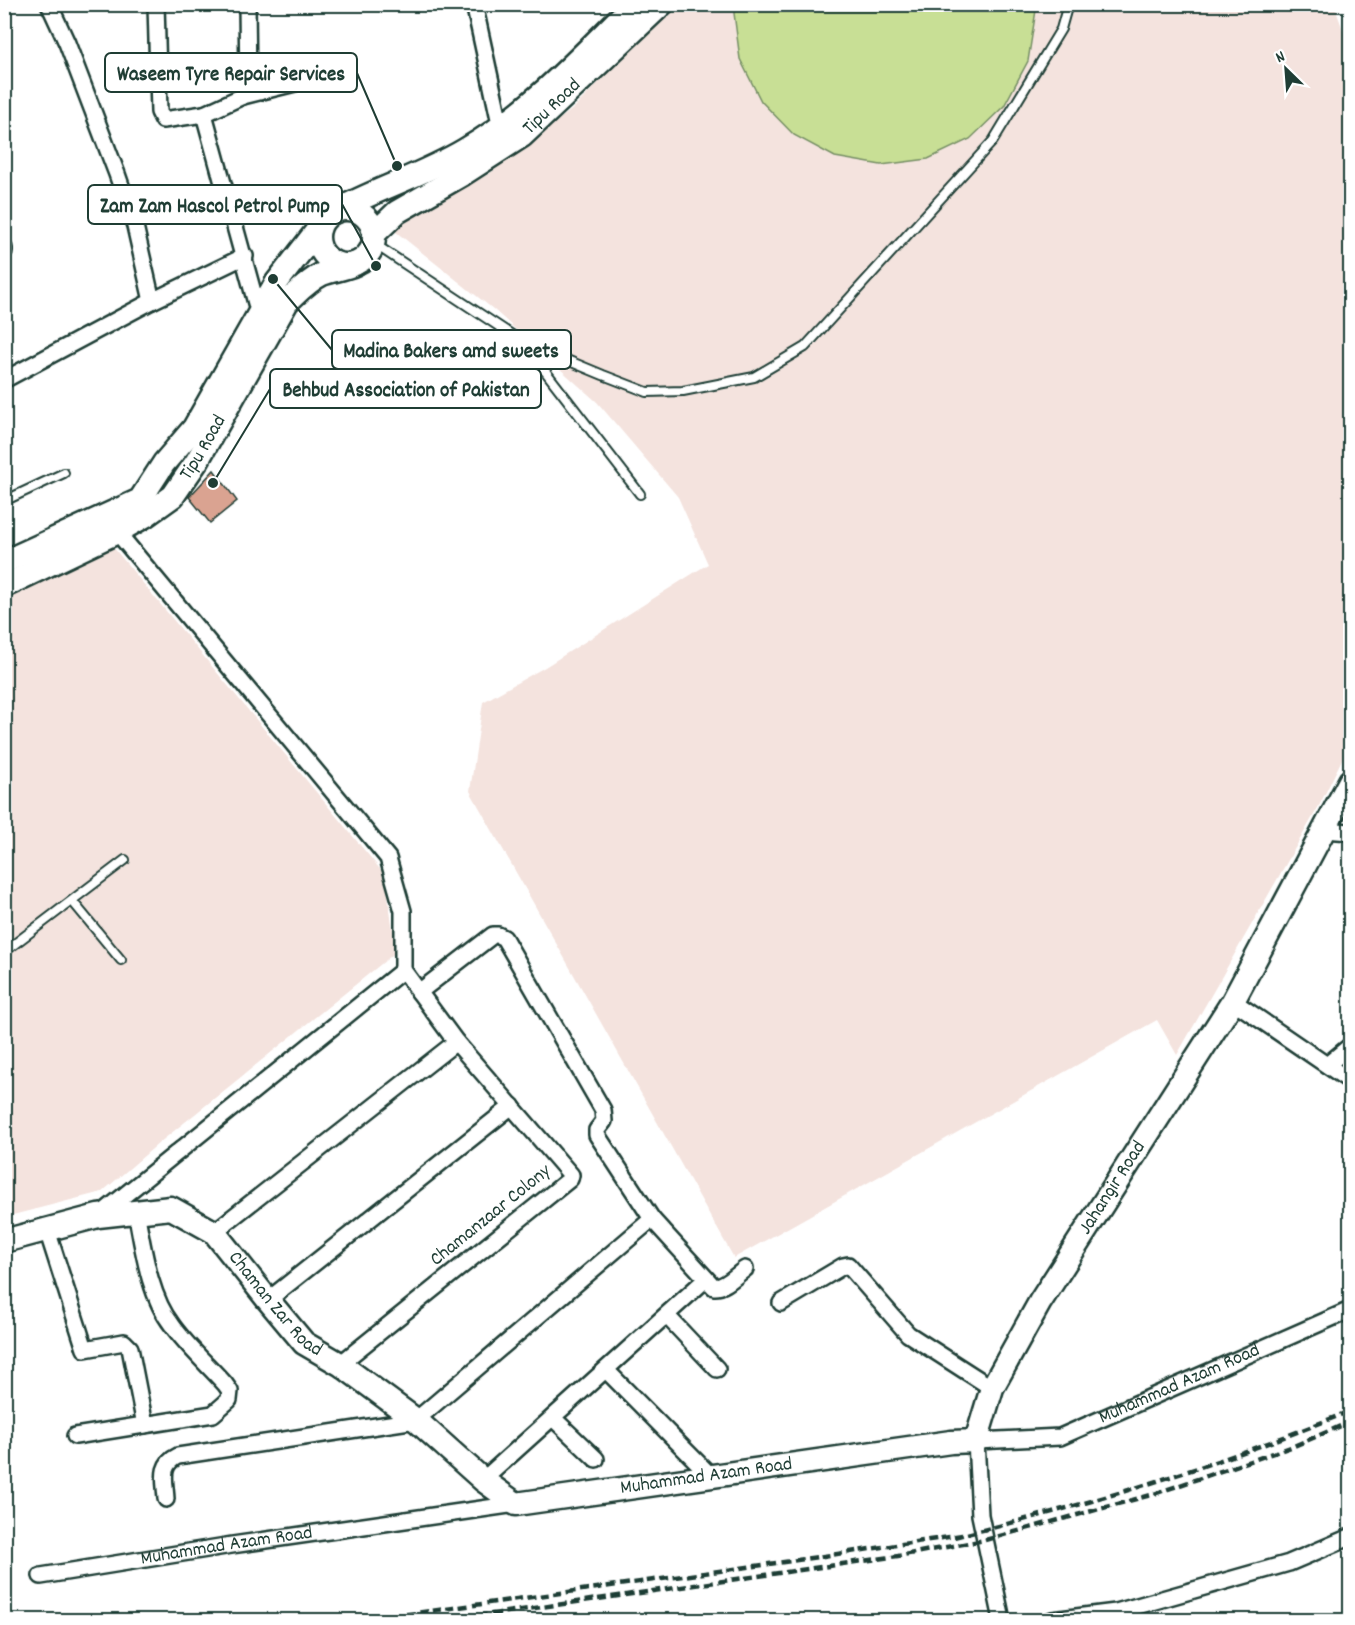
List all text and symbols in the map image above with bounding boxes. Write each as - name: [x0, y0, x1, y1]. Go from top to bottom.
- north arrow: [1256, 39, 1316, 99]
- text: N: [1272, 46, 1289, 70]
- callout: Waseem Tyre Repair Services: [105, 53, 357, 92]
- text: Waseem Tyre Repair Services: [117, 61, 345, 91]
- street label: Tipu Road: [517, 73, 588, 142]
- callout: Zam Zam Hascol Petrol Pump: [88, 185, 342, 224]
- text: Zam Zam Hascol Petrol Pump: [100, 193, 330, 223]
- callout: Madina Bakers amd sweets: [332, 330, 571, 369]
- text: Madina Bakers amd sweets: [343, 338, 559, 368]
- callout: Behbud Association of Pakistan: [270, 369, 541, 408]
- text: Behbud Association of Pakistan: [282, 377, 530, 407]
- street label: Tipu Road: [174, 410, 234, 486]
- street label: Jahangir Road: [1072, 1136, 1153, 1241]
- street label: Chamanzaar Colony: [424, 1158, 558, 1274]
- street label: Chaman Zar Road: [221, 1246, 327, 1365]
- street label: Muhammad Azam Road: [1094, 1337, 1265, 1432]
- street label: Muhammad Azam Road: [619, 1451, 794, 1503]
- street label: Muhammad Azam Road: [139, 1520, 314, 1574]

